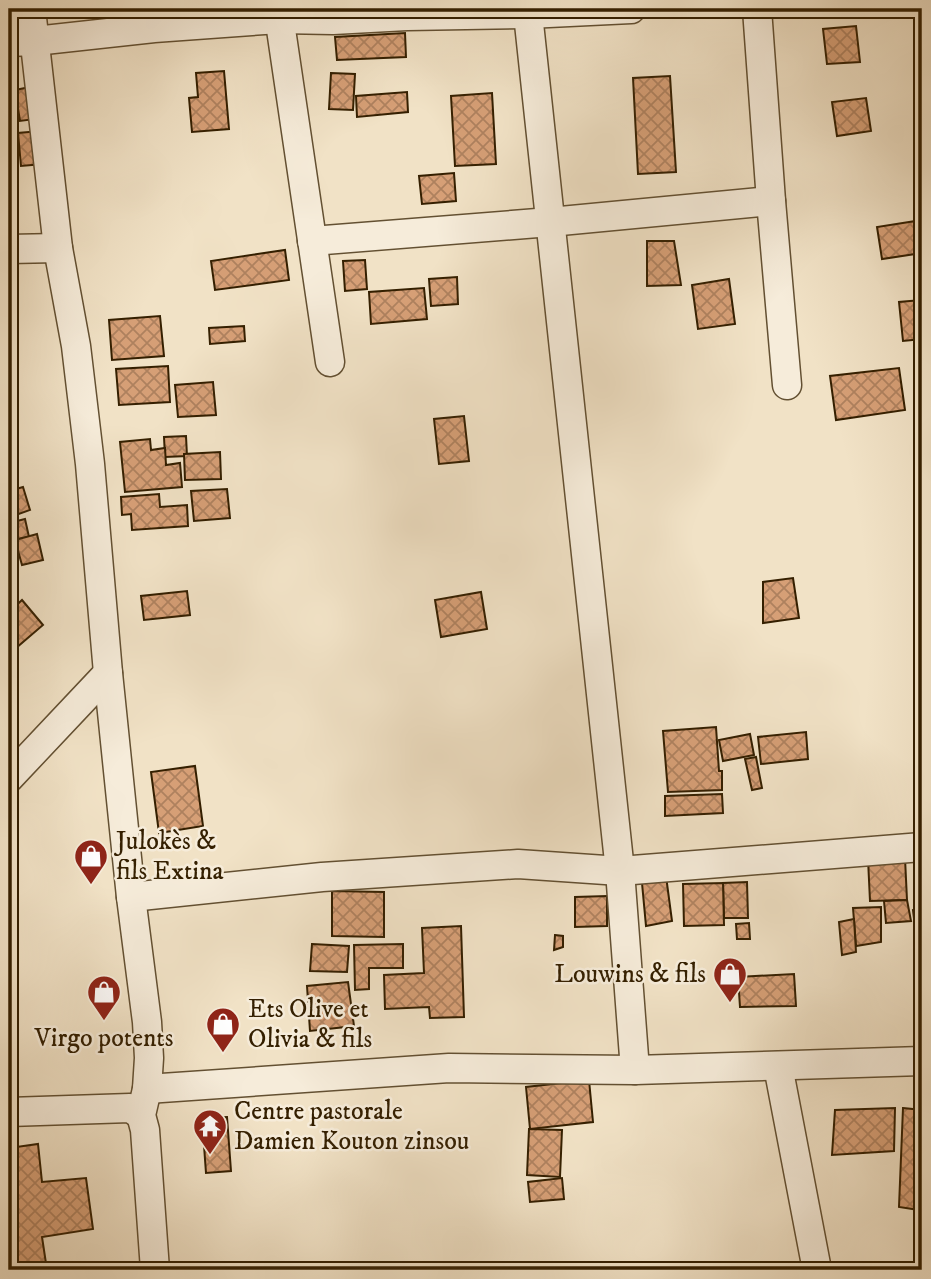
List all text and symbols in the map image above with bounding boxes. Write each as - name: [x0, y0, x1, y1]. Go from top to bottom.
- place label: Julokès & fils Extina: [114, 825, 224, 888]
- shop icon: Julokès & fils Extina: [72, 837, 110, 886]
- shop icon: Louwins & fils: [711, 955, 749, 1004]
- place label: Louwins & fils: [554, 958, 706, 991]
- shop icon: Virgo potents: [85, 973, 123, 1022]
- place label: Ets Olive et Olivia & fils: [248, 993, 372, 1056]
- shop icon: Ets Olive et Olivia & fils: [204, 1005, 242, 1054]
- place label: Virgo potents: [34, 1022, 173, 1055]
- place label: Centre pastorale Damien Kouton zinsou: [234, 1095, 469, 1158]
- temple icon: Centre pastorale Damien Kouton zinsou: [191, 1107, 229, 1156]

